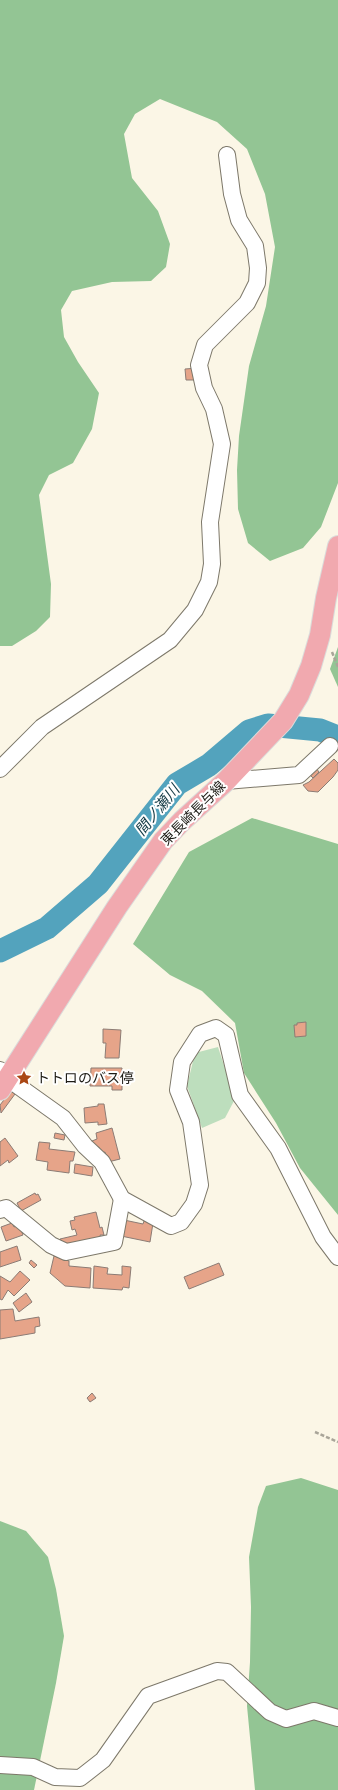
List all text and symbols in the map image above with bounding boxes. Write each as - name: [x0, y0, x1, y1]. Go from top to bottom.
- street label: 東長崎長与線: [157, 777, 229, 849]
- water label: 間ノ瀬川: [131, 779, 185, 839]
- place icon: トトロのバス停: [15, 1069, 33, 1087]
- place label: トトロのバス停: [36, 1069, 134, 1087]

